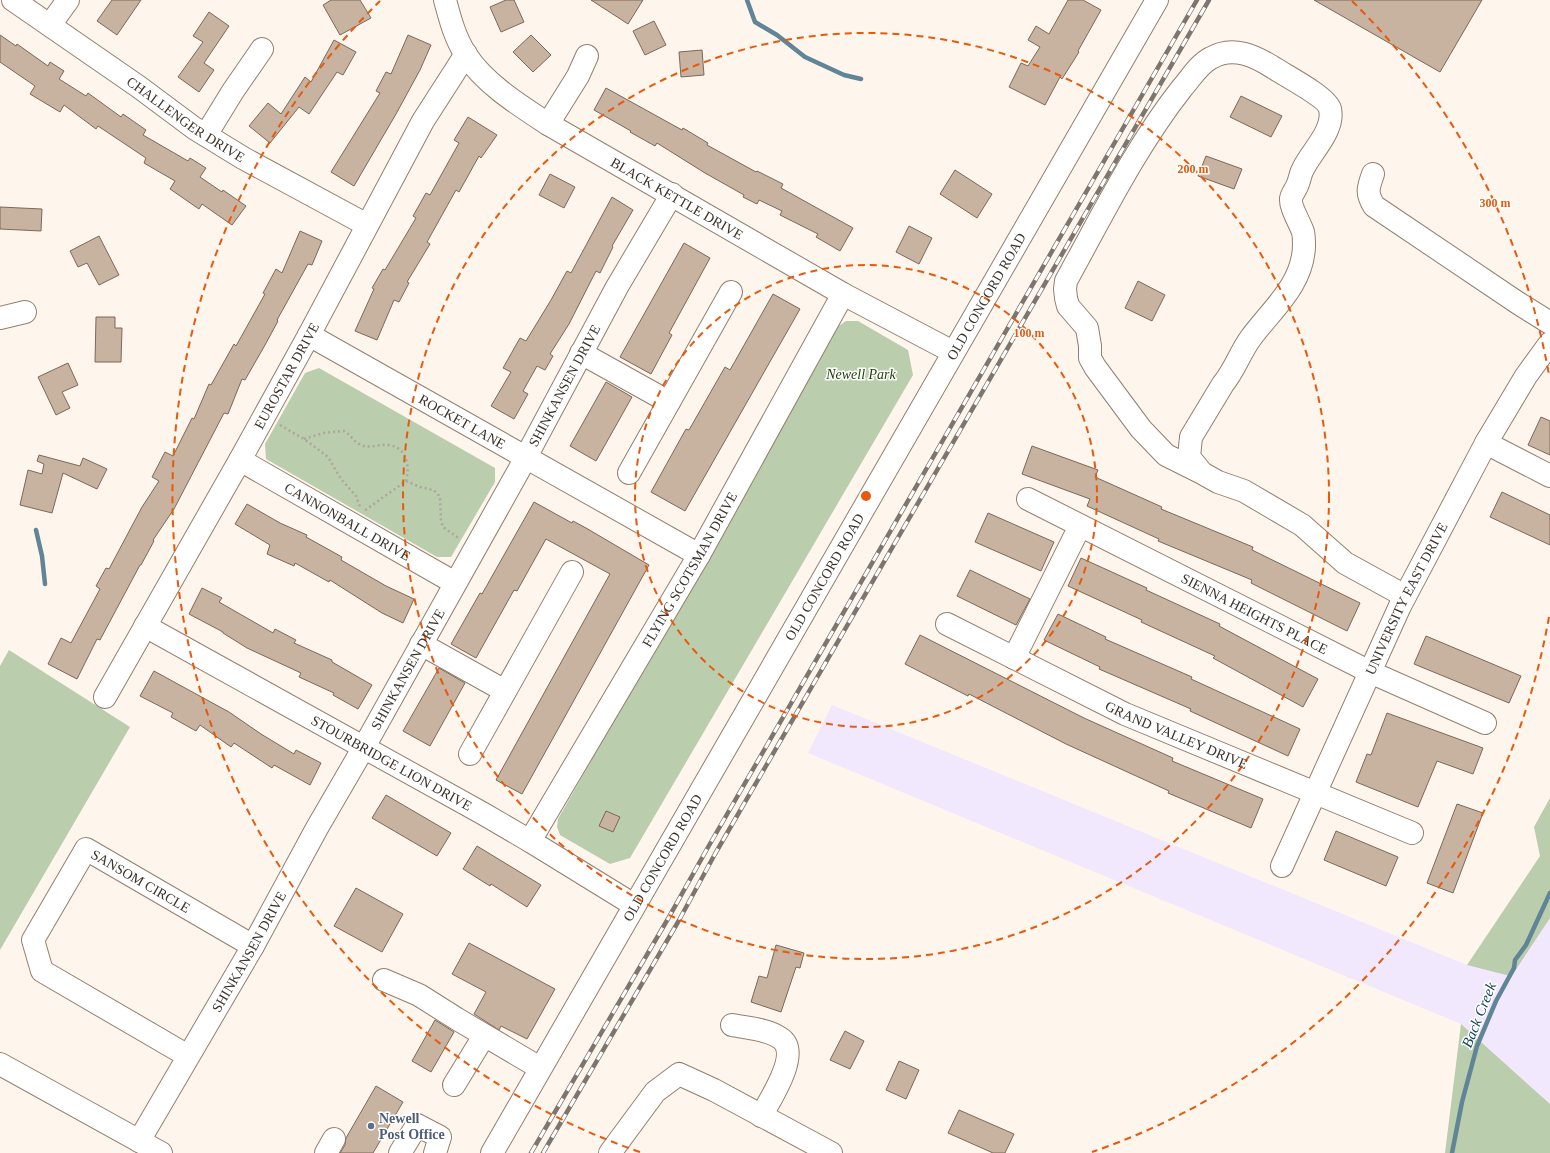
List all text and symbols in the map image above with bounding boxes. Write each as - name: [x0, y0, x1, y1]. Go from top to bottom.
- street label: CHALLENGER DRIVE: [124, 73, 248, 165]
- street label: BLACK KETTLE DRIVE: [608, 154, 746, 242]
- text: 200 m: [1178, 162, 1209, 176]
- text: 300 m: [1480, 196, 1511, 210]
- street label: OLD CONCORD ROAD: [944, 230, 1029, 362]
- street label: EUROSTAR DRIVE: [251, 320, 322, 432]
- street label: SHINKANSEN DRIVE: [526, 322, 603, 449]
- text: 100 m: [1014, 326, 1045, 340]
- park label: Newell Park: [825, 367, 897, 382]
- street label: ROCKET LANE: [417, 391, 508, 452]
- street label: CANNONBALL DRIVE: [282, 480, 413, 563]
- street label: FLYING SCOTSMAN DRIVE: [639, 489, 740, 649]
- centre of rings: [859, 489, 873, 503]
- street label: OLD CONCORD ROAD: [782, 511, 867, 643]
- street label: UNIVERSITY EAST DRIVE: [1362, 520, 1450, 677]
- street label: SIENNA HEIGHTS PLACE: [1179, 570, 1330, 657]
- street label: SHINKANSEN DRIVE: [368, 606, 447, 732]
- street label: GRAND VALLEY DRIVE: [1103, 698, 1250, 772]
- street label: STOURBRIDGE LION DRIVE: [309, 712, 474, 813]
- street label: OLD CONCORD ROAD: [620, 791, 705, 924]
- street label: SANSOM CIRCLE: [89, 846, 193, 915]
- street label: SHINKANSEN DRIVE: [209, 889, 289, 1014]
- water label: Back Creek: [1459, 980, 1499, 1050]
- place label: Newell Post Office: [379, 1111, 445, 1142]
- marker: Newell Post Office: [366, 1121, 376, 1131]

